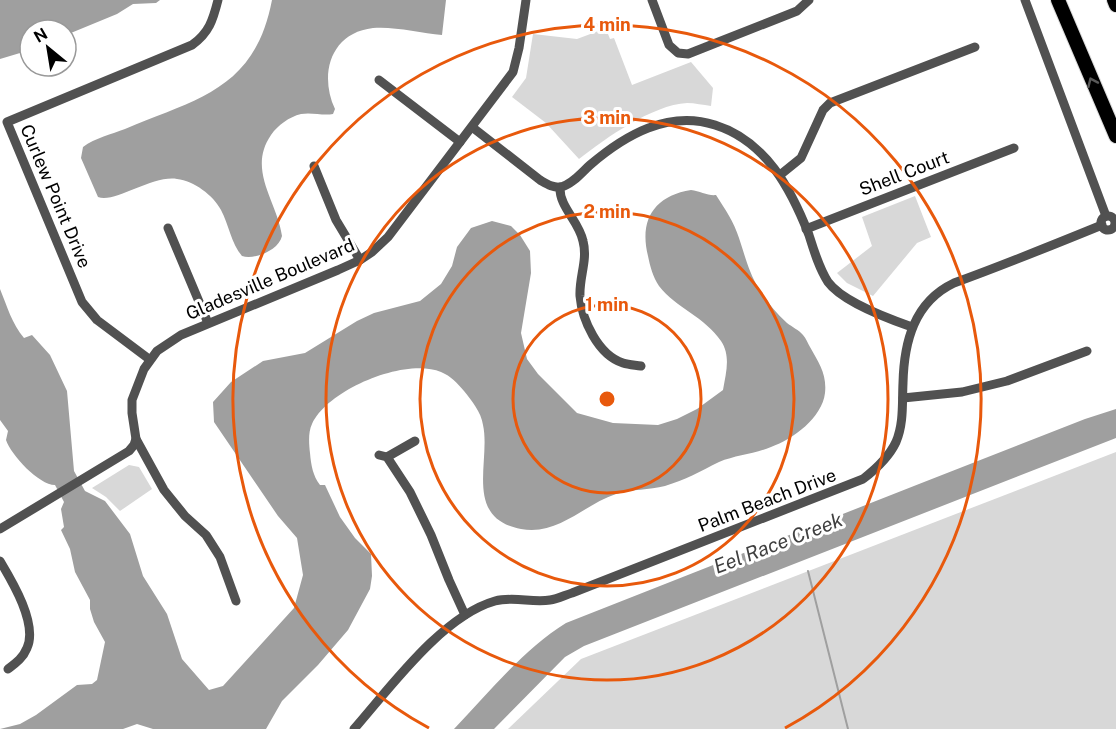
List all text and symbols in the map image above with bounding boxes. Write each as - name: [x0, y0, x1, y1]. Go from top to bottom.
- text: 4 min: [583, 14, 631, 35]
- north arrow: [18, 18, 78, 78]
- text: N: [31, 24, 51, 47]
- one-way arrow: [1088, 77, 1100, 88]
- text: 3 min: [583, 107, 631, 128]
- street label: Curlew Point Drive: [16, 121, 96, 271]
- street label: Shell Court: [856, 146, 952, 200]
- text: 2 min: [583, 201, 631, 222]
- street label: Gladesville Boulevard: [183, 234, 357, 324]
- text: 1 min: [585, 294, 629, 315]
- centre of rings: [597, 389, 617, 409]
- street label: Palm Beach Drive: [695, 464, 839, 536]
- water label: Eel Race Creek: [710, 507, 846, 579]

